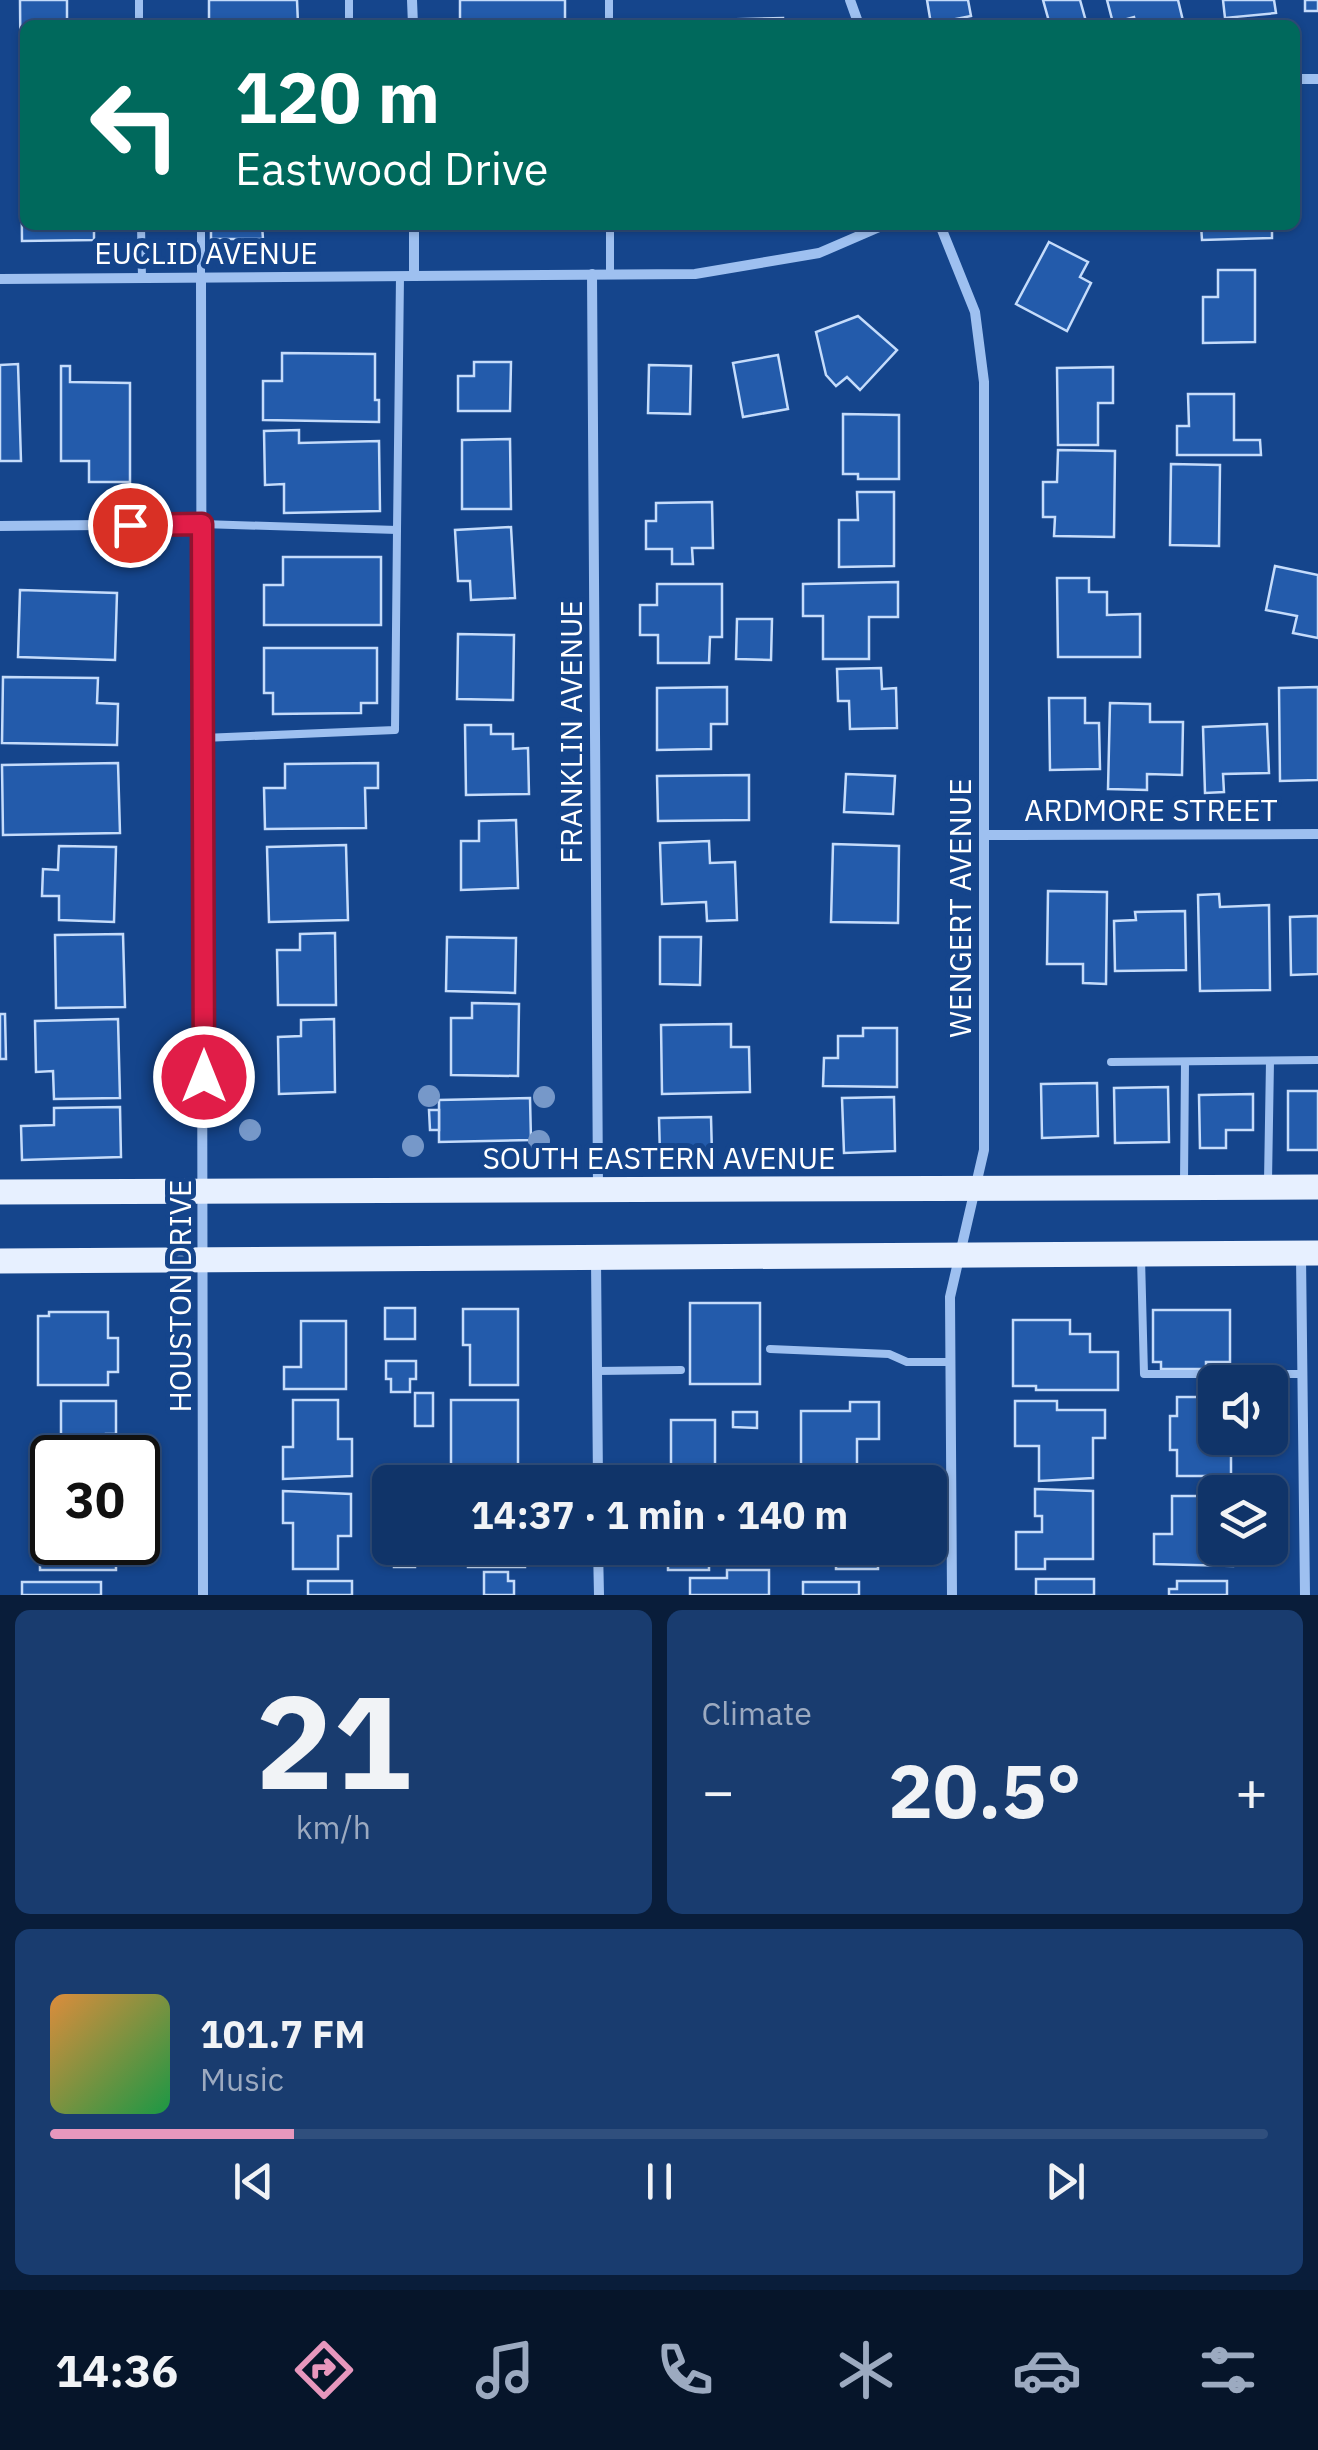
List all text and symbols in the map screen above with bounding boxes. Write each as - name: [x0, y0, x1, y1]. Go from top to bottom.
- text: 120 m: [235, 51, 440, 142]
- icon: left: [70, 60, 200, 190]
- text: Eastwood Drive: [235, 139, 549, 197]
- street label: EUCLID AVENUE: [94, 233, 318, 272]
- pin: [88, 483, 173, 568]
- icon: arrive: [103, 498, 158, 553]
- street label: FRANKLIN AVENUE: [551, 600, 590, 864]
- street label: WENGERT AVENUE: [940, 778, 979, 1038]
- street label: ARDMORE STREET: [1024, 790, 1278, 829]
- position arrow: [152, 1025, 256, 1129]
- street label: SOUTH EASTERN AVENUE: [482, 1138, 836, 1177]
- street label: HOUSTON DRIVE: [160, 1179, 199, 1413]
- map controls: [1198, 1365, 1288, 1565]
- button: sound: [1198, 1365, 1288, 1455]
- speed limit sign: 30: [30, 1435, 160, 1565]
- button: layers: [1198, 1475, 1288, 1565]
- text: 14:37 · 1 min · 140 m: [471, 1490, 848, 1539]
- text: 21: [255, 1656, 411, 1825]
- text: Climate: [702, 1692, 812, 1734]
- text: 20.5°: [888, 1741, 1082, 1839]
- text: −: [702, 1755, 735, 1826]
- text: +: [1235, 1755, 1268, 1826]
- text: km/h: [296, 1806, 371, 1848]
- text: 101.7 FM: [200, 2009, 365, 2058]
- text: Music: [200, 2058, 284, 2100]
- icon: previous: [226, 2154, 281, 2209]
- icon: pause: [632, 2154, 687, 2209]
- icon: next: [1038, 2154, 1093, 2209]
- icon: directions: [289, 2335, 359, 2405]
- icon: music: [470, 2335, 540, 2405]
- icon: phone: [650, 2335, 720, 2405]
- icon: climate: [831, 2335, 901, 2405]
- icon: car: [1012, 2335, 1082, 2405]
- icon: filters: [1193, 2335, 1263, 2405]
- text: 14:36: [55, 2341, 178, 2399]

